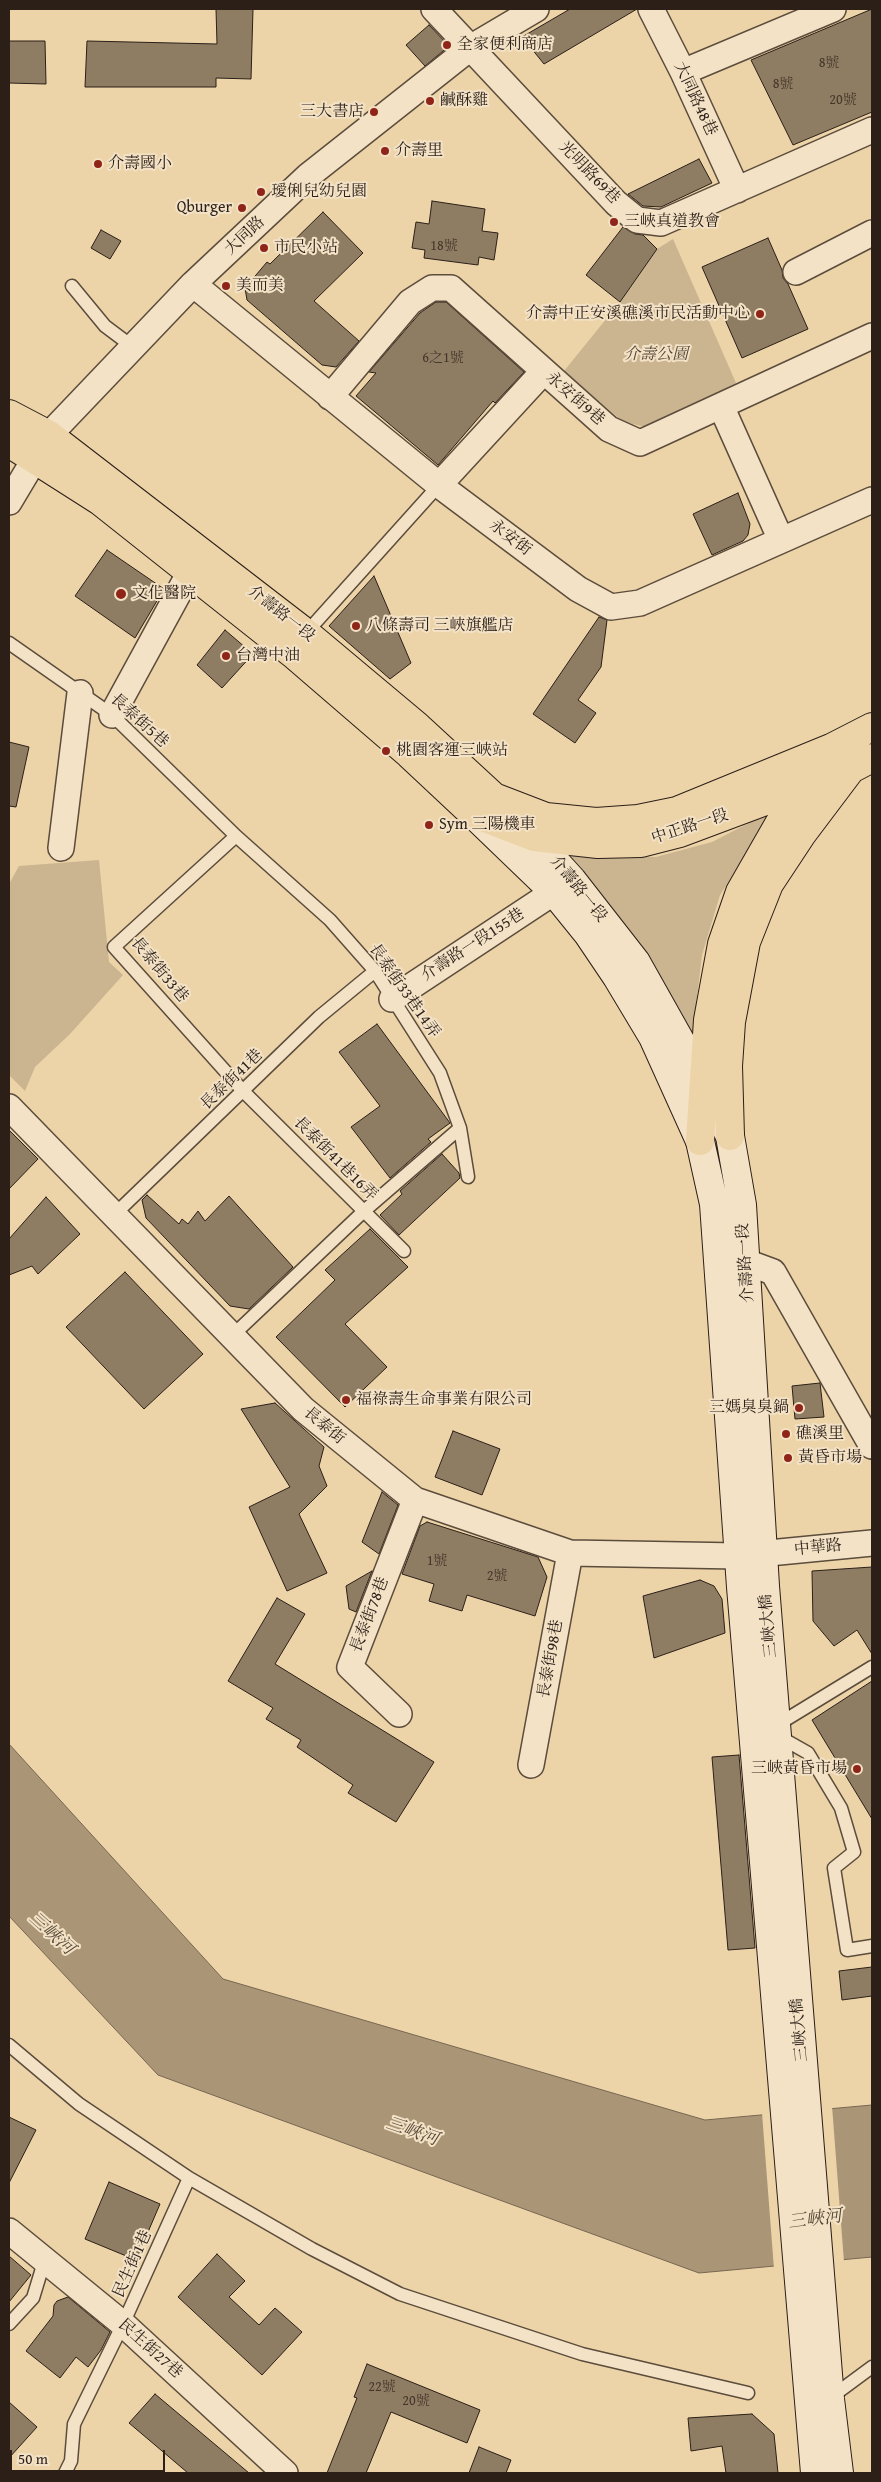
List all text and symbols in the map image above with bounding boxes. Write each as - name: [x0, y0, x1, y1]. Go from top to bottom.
- place label: 全家便利商店: [457, 35, 553, 55]
- marker: 全家便利商店: [441, 39, 453, 51]
- house number: 8號: [819, 55, 839, 71]
- street label: 大同路48巷: [670, 59, 720, 139]
- house number: 8號: [773, 76, 793, 92]
- place label: 鹹酥雞: [440, 91, 488, 111]
- house number: 20號: [829, 92, 857, 108]
- marker: 鹹酥雞: [424, 95, 436, 107]
- place label: 三大書店: [300, 102, 364, 122]
- marker: 三大書店: [368, 106, 380, 118]
- street label: 光明路69巷: [555, 138, 623, 208]
- place label: 介壽里: [395, 141, 443, 161]
- marker: 介壽里: [379, 145, 391, 157]
- place label: 介壽國小: [108, 154, 172, 174]
- marker: 介壽國小: [92, 158, 104, 170]
- place label: 璦俐兒幼兒園: [271, 182, 367, 202]
- marker: 璦俐兒幼兒園: [255, 186, 267, 198]
- place label: Qburger: [177, 198, 232, 218]
- marker: Qburger: [236, 202, 248, 214]
- place label: 三峽真道教會: [624, 212, 720, 232]
- street label: 大同路: [221, 213, 269, 259]
- marker: 三峽真道教會: [608, 216, 620, 228]
- place label: 市民小站: [274, 238, 338, 258]
- house number: 18號: [430, 238, 458, 254]
- marker: 市民小站: [258, 242, 270, 254]
- place label: 美而美: [236, 276, 284, 296]
- marker: 美而美: [220, 280, 232, 292]
- place label: 介壽中正安溪礁溪市民活動中心: [526, 304, 750, 324]
- marker: 介壽中正安溪礁溪市民活動中心: [754, 308, 766, 320]
- park label: 介壽公園: [624, 345, 688, 365]
- house number: 6之1號: [422, 350, 464, 366]
- street label: 永安街9巷: [542, 368, 608, 430]
- street label: 永安街: [485, 516, 535, 560]
- street label: 介壽路一段: [244, 582, 318, 646]
- place label: 文化醫院: [132, 584, 196, 604]
- marker: 文化醫院: [114, 587, 128, 601]
- place label: 八條壽司 三峽旗艦店: [366, 616, 514, 636]
- marker: 八條壽司 三峽旗艦店: [350, 620, 362, 632]
- place label: 台灣中油: [236, 646, 300, 666]
- marker: 台灣中油: [220, 650, 232, 662]
- street label: 長泰街5巷: [106, 690, 172, 752]
- place label: 桃園客運三峽站: [396, 741, 508, 761]
- marker: 桃園客運三峽站: [380, 745, 392, 757]
- street label: 中正路一段: [649, 806, 731, 848]
- place label: Sym 三陽機車: [439, 815, 535, 835]
- marker: Sym 三陽機車: [423, 819, 435, 831]
- street label: 介壽路一段: [545, 852, 611, 926]
- street label: 介壽路一段155巷: [418, 905, 528, 985]
- street label: 長泰街33巷: [126, 933, 192, 1007]
- street label: 長泰街33巷14弄: [364, 940, 444, 1042]
- street label: 長泰街41巷: [197, 1046, 267, 1114]
- street label: 長泰街41巷16弄: [289, 1113, 381, 1205]
- street label: 介壽路一段: [734, 1222, 758, 1304]
- place label: 福祿壽生命事業有限公司: [356, 1390, 532, 1410]
- marker: 福祿壽生命事業有限公司: [340, 1394, 352, 1406]
- place label: 三媽臭臭鍋: [709, 1398, 789, 1418]
- marker: 三媽臭臭鍋: [793, 1402, 805, 1414]
- street label: 長泰街: [299, 1403, 349, 1449]
- place label: 礁溪里: [796, 1424, 844, 1444]
- marker: 礁溪里: [780, 1428, 792, 1440]
- place label: 黃昏市場: [798, 1448, 862, 1468]
- marker: 黃昏市場: [782, 1452, 794, 1464]
- street label: 中華路: [793, 1536, 843, 1560]
- house number: 1號: [427, 1553, 447, 1569]
- house number: 2號: [487, 1568, 507, 1584]
- street label: 長泰街78巷: [347, 1574, 393, 1656]
- street label: 三峽大橋: [757, 1593, 781, 1659]
- street label: 長泰街98巷: [535, 1618, 567, 1700]
- place label: 三峽黃昏市場: [751, 1759, 847, 1779]
- marker: 三峽黃昏市場: [851, 1763, 863, 1775]
- water label: 三峽河: [24, 1908, 78, 1960]
- street label: 三峽大橋: [788, 1997, 812, 2063]
- water label: 三峽河: [383, 2113, 441, 2151]
- water label: 三峽河: [787, 2206, 843, 2234]
- street label: 民生街1巷: [110, 2227, 156, 2301]
- street label: 民生街27巷: [114, 2315, 186, 2383]
- house number: 22號: [368, 2379, 396, 2395]
- house number: 20號: [402, 2393, 430, 2409]
- scale bar: [12, 2440, 168, 2472]
- text: 50 m: [18, 2448, 48, 2469]

